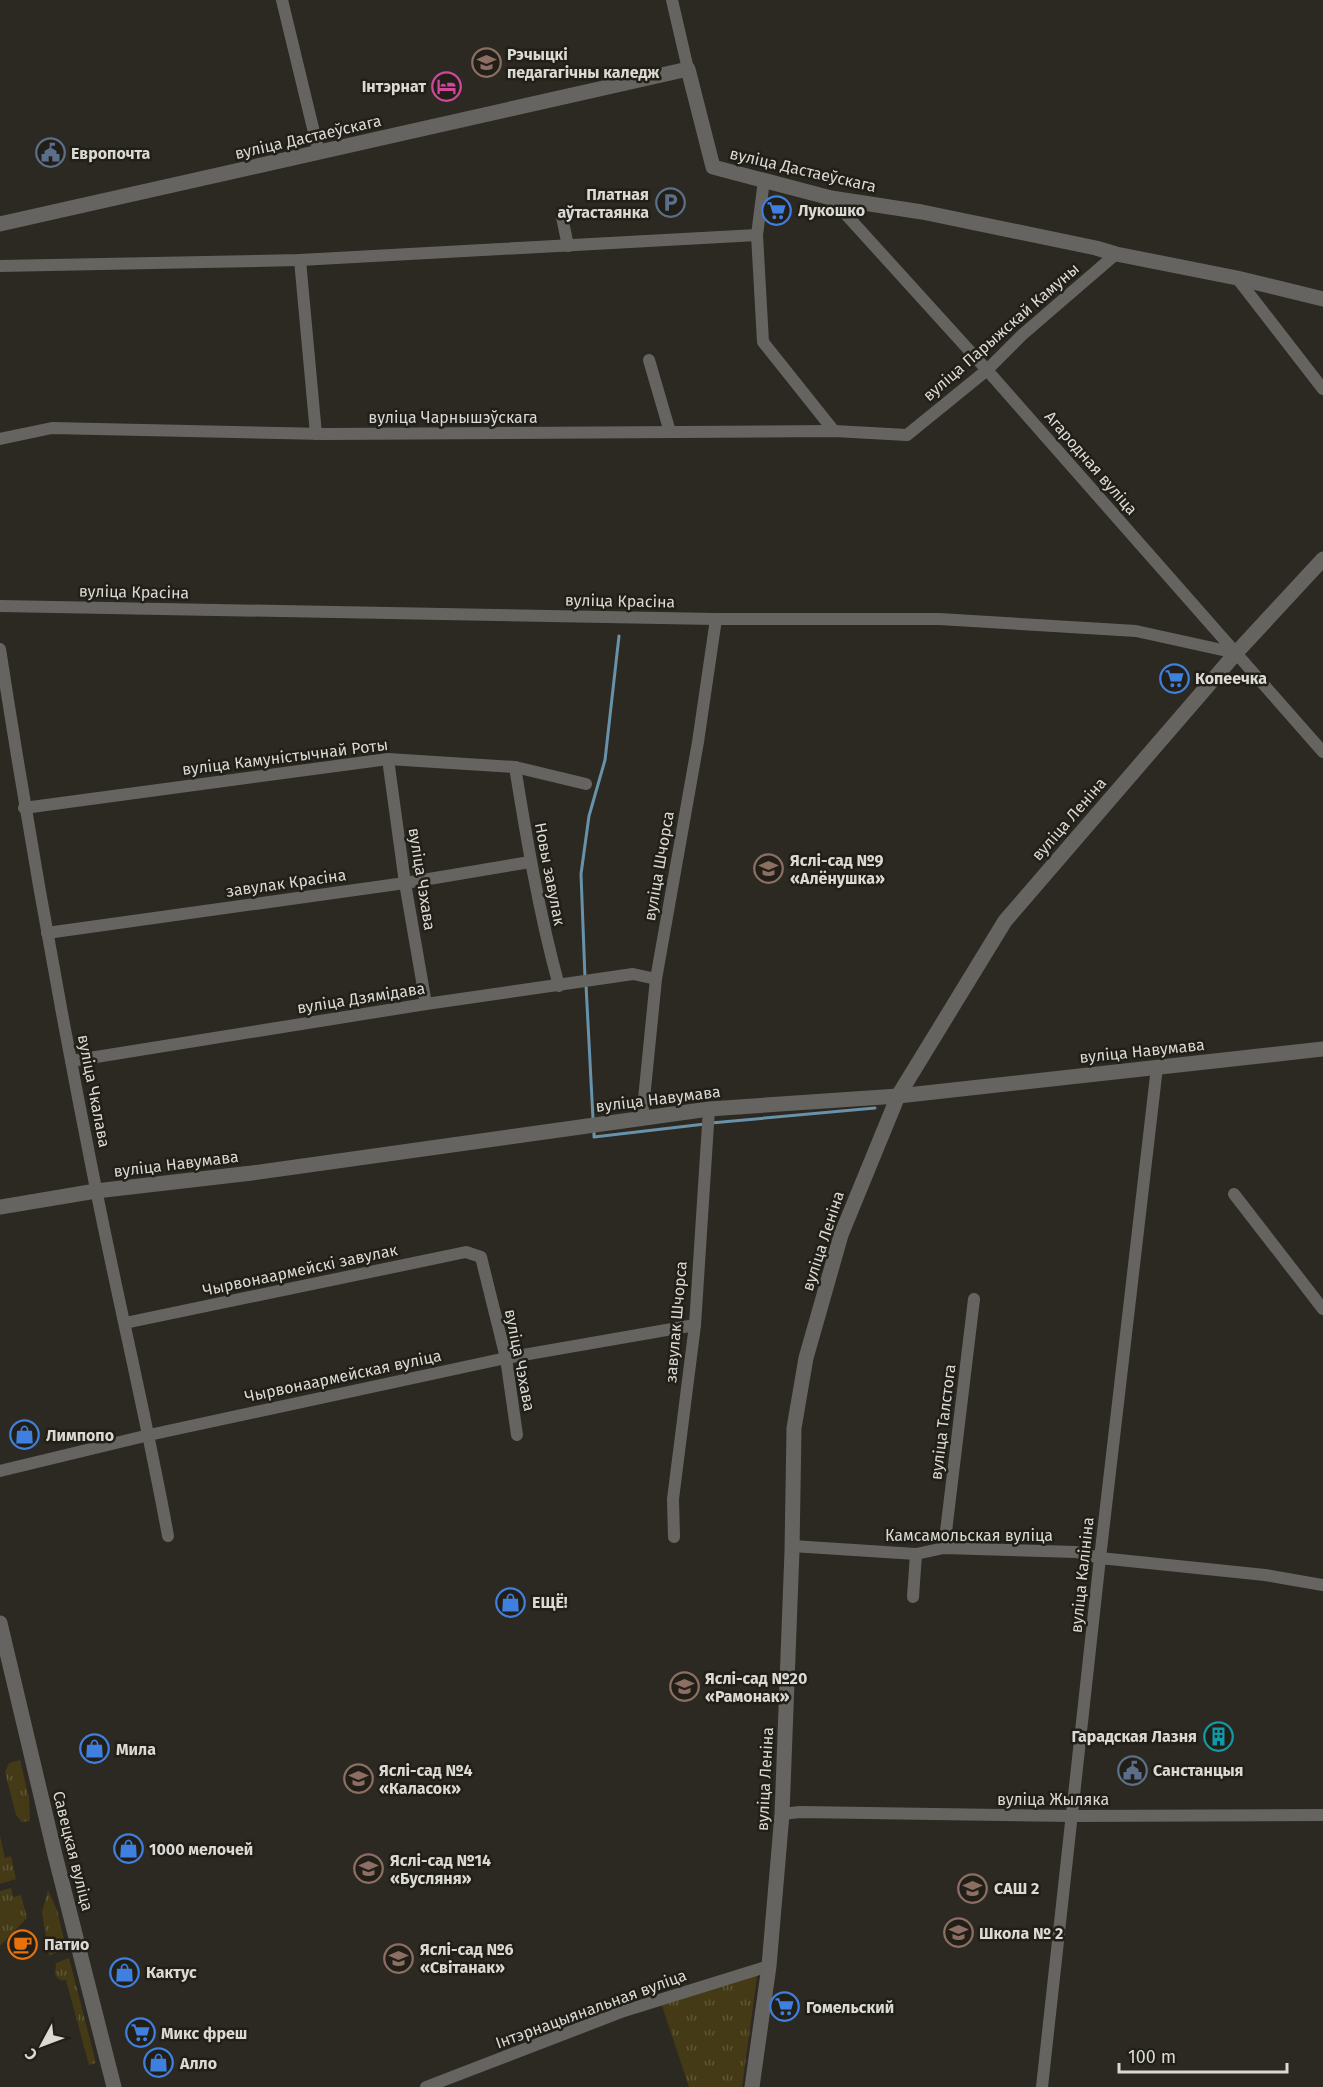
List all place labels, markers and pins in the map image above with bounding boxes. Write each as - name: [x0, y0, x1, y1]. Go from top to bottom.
- place label: Рэчыцкі педагагічны каледж: [507, 45, 660, 82]
- school or university icon: Рэчыцкі педагагічны каледж: [470, 47, 502, 79]
- hotel icon: Інтэрнат: [431, 70, 463, 102]
- place label: Інтэрнат: [362, 77, 426, 96]
- public building icon: Европочта: [34, 137, 66, 169]
- place label: Европочта: [71, 144, 150, 163]
- place label: Платная аўтастаянка: [558, 185, 649, 222]
- parking icon: Платная аўтастаянка: [654, 187, 686, 219]
- supermarket icon: Лукошко: [761, 194, 793, 226]
- place label: Лукошко: [798, 201, 865, 220]
- supermarket icon: Копеечка: [1158, 662, 1190, 694]
- place label: Копеечка: [1195, 669, 1267, 688]
- place label: Яслі-сад №9 «Алёнушка»: [790, 851, 885, 888]
- school or university icon: Яслі-сад №9 «Алёнушка»: [753, 853, 785, 885]
- shop icon: Лимпопо: [9, 1419, 41, 1451]
- place label: Лимпопо: [46, 1426, 114, 1445]
- shop icon: ЕЩЁ!: [495, 1586, 527, 1618]
- place label: ЕЩЁ!: [532, 1593, 568, 1612]
- place label: Яслі-сад №20 «Рамонак»: [705, 1669, 807, 1706]
- school or university icon: Яслі-сад №20 «Рамонак»: [668, 1671, 700, 1703]
- building icon: Гарадская Лазня: [1202, 1720, 1234, 1752]
- place label: Гарадская Лазня: [1072, 1727, 1197, 1746]
- shop icon: Мила: [79, 1733, 111, 1765]
- place label: Мила: [116, 1740, 156, 1759]
- public building icon: Санстанцыя: [1116, 1754, 1148, 1786]
- place label: Яслі-сад №4 «Каласок»: [379, 1761, 473, 1798]
- place label: Санстанцыя: [1153, 1761, 1244, 1780]
- school or university icon: Яслі-сад №4 «Каласок»: [342, 1763, 374, 1795]
- shop icon: 1000 мелочей: [112, 1833, 144, 1865]
- place label: 1000 мелочей: [149, 1840, 253, 1859]
- place label: Яслі-сад №14 «Бусляня»: [390, 1851, 491, 1888]
- school or university icon: Яслі-сад №14 «Бусляня»: [353, 1853, 385, 1885]
- school or university icon: САШ 2: [957, 1872, 989, 1904]
- place label: САШ 2: [994, 1879, 1039, 1898]
- school or university icon: Школа № 2: [942, 1917, 974, 1949]
- place label: Школа № 2: [979, 1924, 1063, 1943]
- cafe icon: Патио: [7, 1928, 39, 1960]
- place label: Патио: [44, 1935, 89, 1954]
- place label: Яслі-сад №6 «Світанак»: [420, 1940, 514, 1977]
- school or university icon: Яслі-сад №6 «Світанак»: [383, 1942, 415, 1974]
- shop icon: Кактус: [109, 1956, 141, 1988]
- place label: Кактус: [146, 1963, 197, 1982]
- supermarket icon: Гомельский: [769, 1991, 801, 2023]
- place label: Гомельский: [806, 1998, 894, 2017]
- supermarket icon: Микс фреш: [124, 2017, 156, 2049]
- place label: Микс фреш: [161, 2024, 247, 2043]
- shop icon: Алло: [143, 2047, 175, 2079]
- place label: Алло: [179, 2054, 217, 2073]

